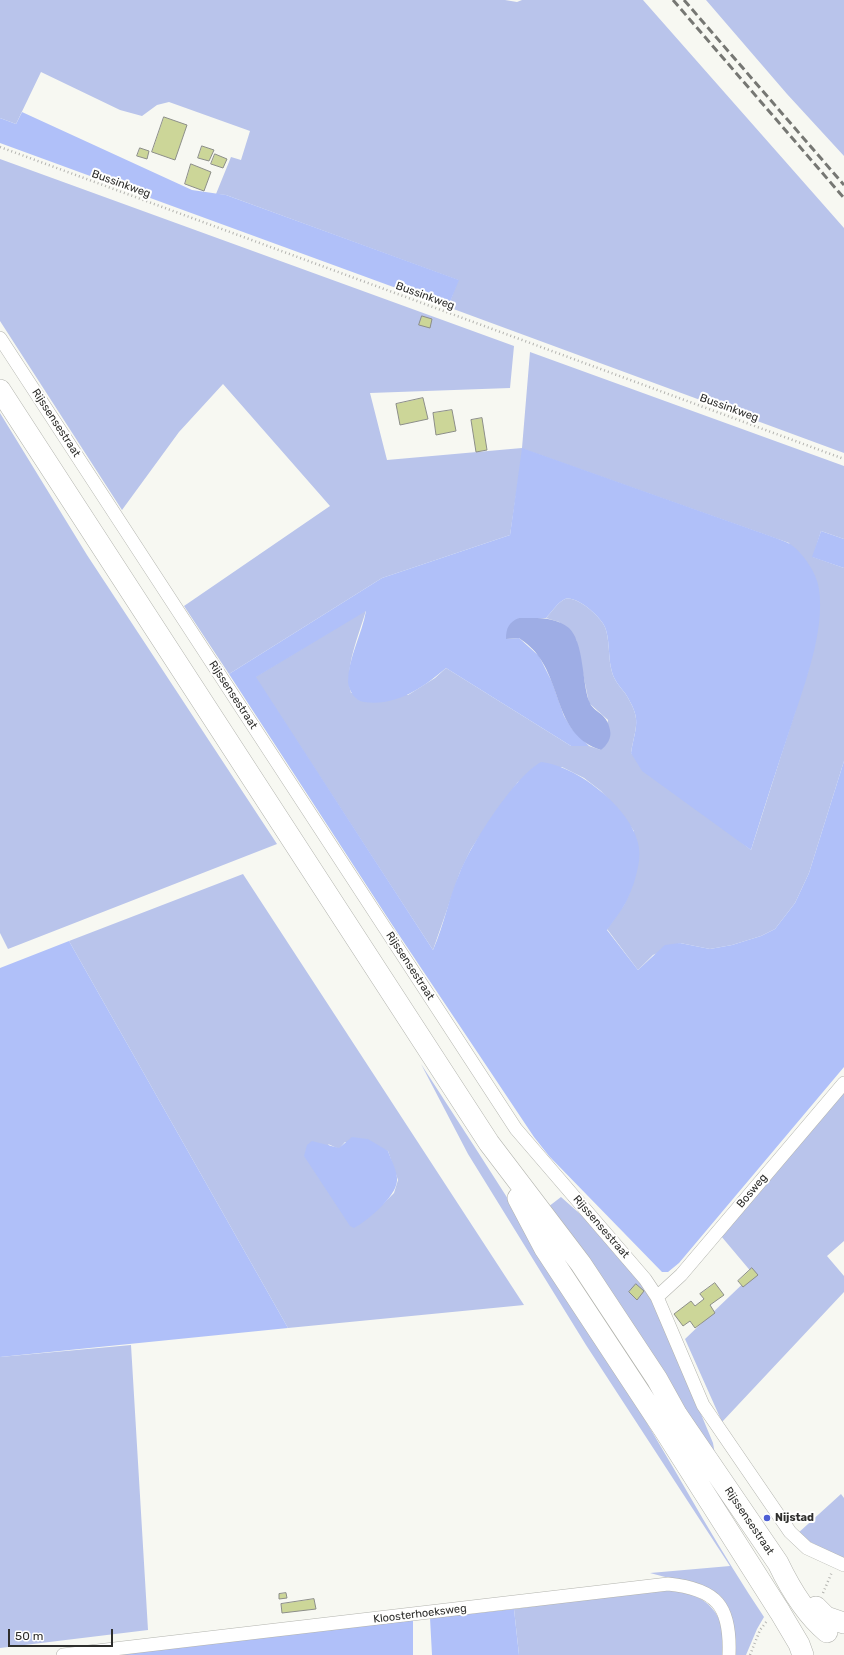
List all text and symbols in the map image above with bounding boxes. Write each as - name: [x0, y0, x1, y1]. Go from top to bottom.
- street label: Bussinkweg: [90, 167, 152, 201]
- street label: Bussinkweg: [394, 279, 456, 313]
- street label: Rijssensestraat: [29, 386, 83, 460]
- street label: Bussinkweg: [698, 391, 760, 425]
- street label: Rijssensestraat: [206, 658, 260, 732]
- street label: Rijssensestraat: [383, 929, 437, 1003]
- street label: Bosweg: [734, 1171, 770, 1211]
- street label: Rijssensestraat: [570, 1193, 632, 1261]
- street label: Rijssensestraat: [721, 1485, 777, 1557]
- place label: Nijstad: [775, 1511, 814, 1525]
- marker: Nijstad: [762, 1513, 772, 1523]
- street label: Kloosterhoeksweg: [373, 1602, 467, 1626]
- scale bar: [10, 1621, 115, 1647]
- text: 50 m: [15, 1629, 43, 1643]

